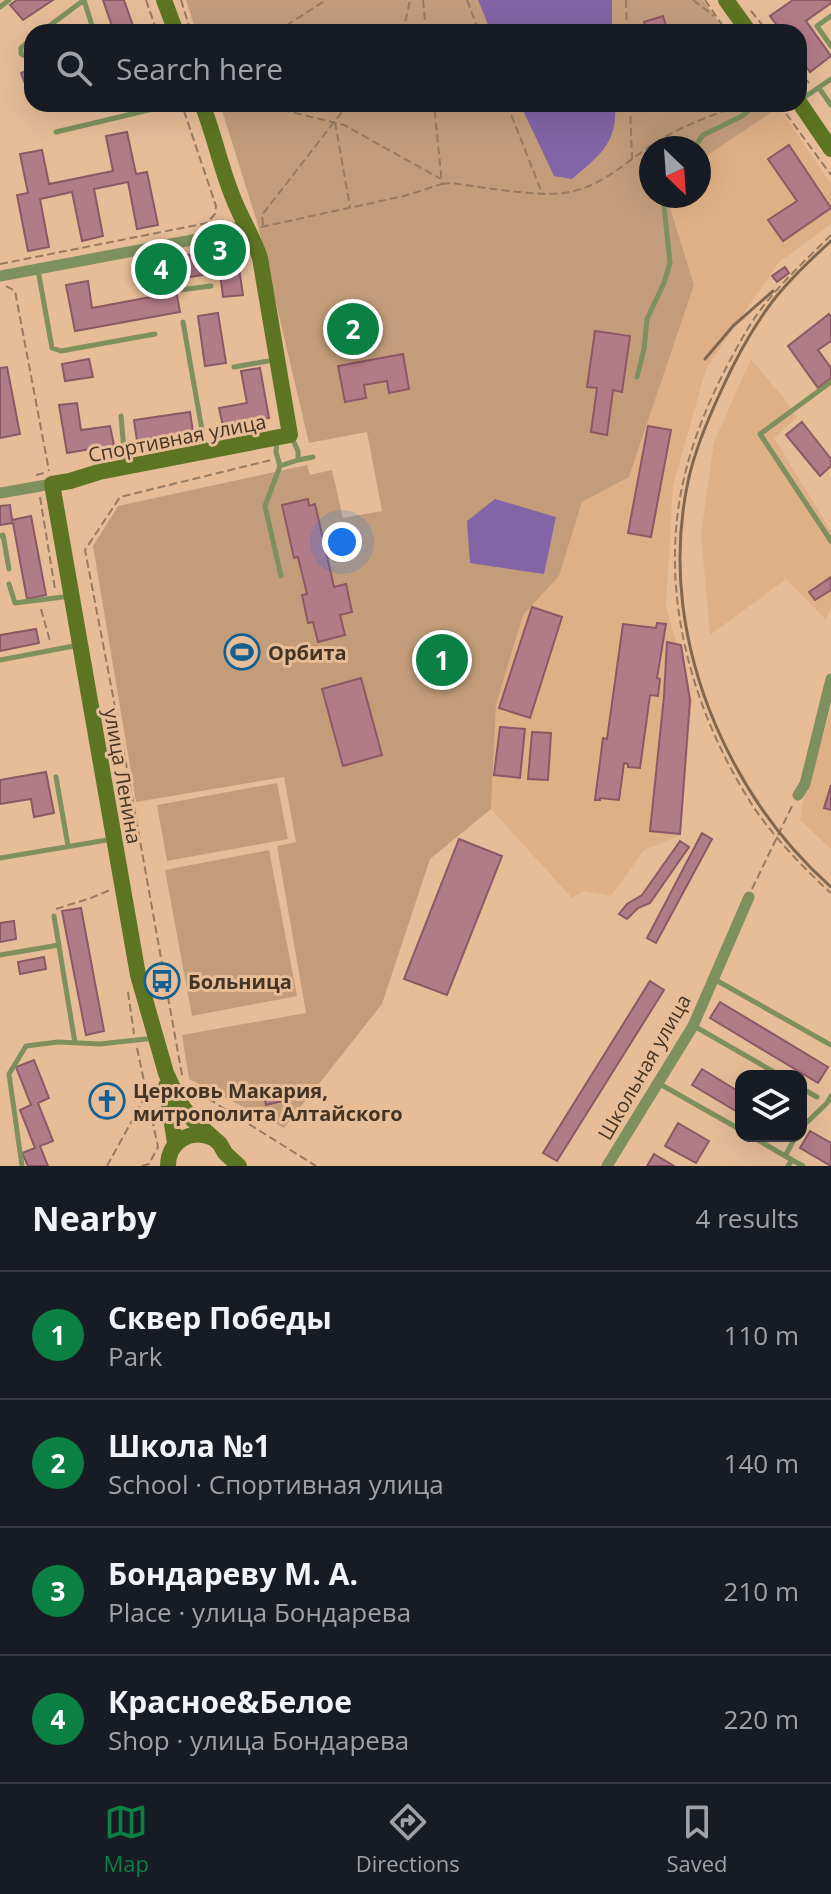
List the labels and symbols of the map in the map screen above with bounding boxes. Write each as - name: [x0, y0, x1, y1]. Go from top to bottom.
- north arrow: [639, 136, 711, 208]
- pin: 3: [194, 220, 246, 280]
- pin: 4: [135, 239, 187, 299]
- pin: 2: [327, 299, 379, 359]
- street label: Спортивная улица: [86, 408, 268, 468]
- your location: [322, 522, 362, 562]
- pin: 1: [416, 630, 468, 690]
- sports icon: Орбита: [223, 633, 261, 671]
- place label: Орбита: [268, 639, 347, 666]
- street label: улица Ленина: [98, 706, 148, 846]
- bus stop icon: Больница: [143, 962, 181, 1000]
- place label: Больница: [188, 968, 292, 995]
- street label: Школьная улица: [591, 989, 697, 1145]
- place label: Церковь Макария, митрополита Алтайского: [133, 1077, 403, 1127]
- church icon: Церковь Макария, митрополита Алтайского: [88, 1082, 126, 1120]

